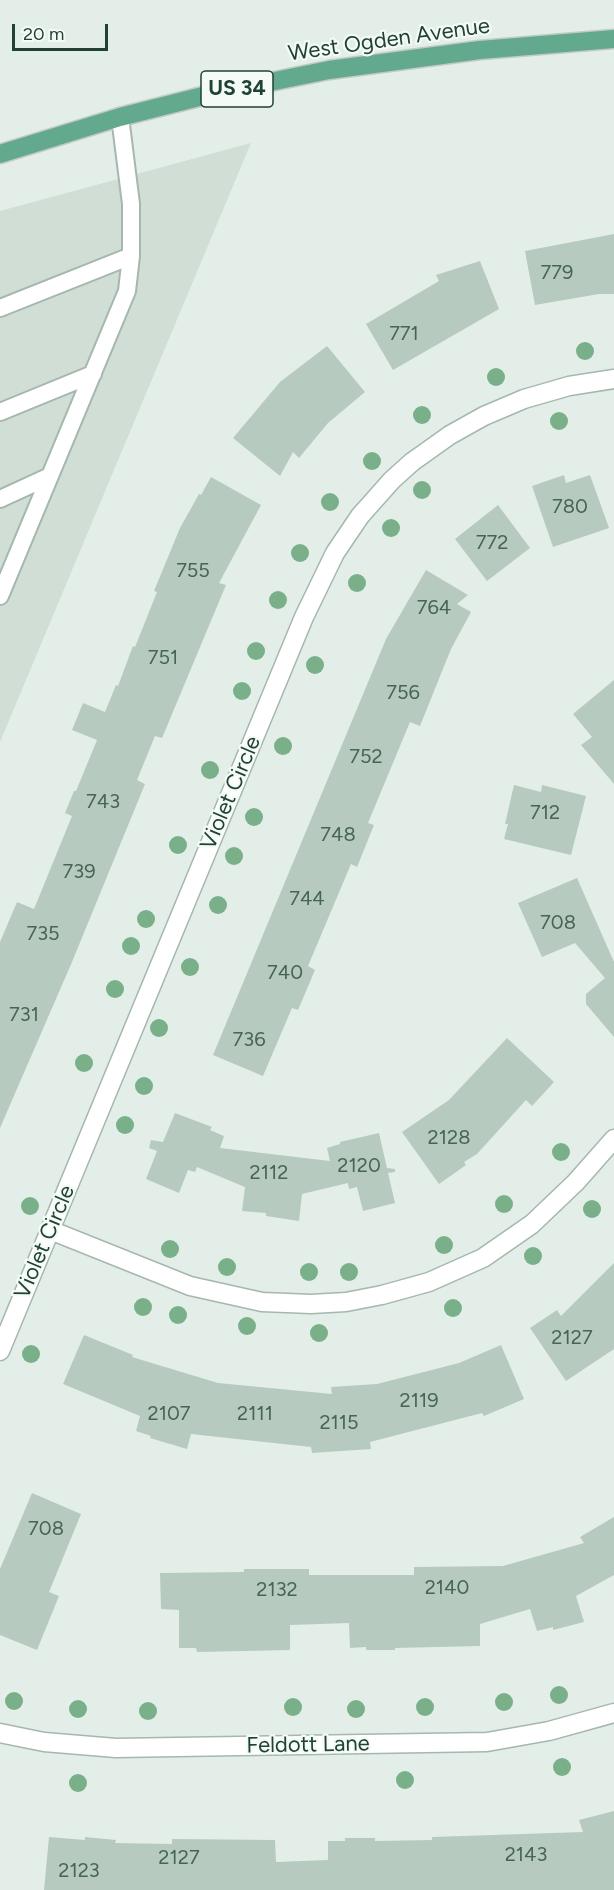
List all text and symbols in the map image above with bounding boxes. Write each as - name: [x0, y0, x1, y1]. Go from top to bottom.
- scale bar: [15, 12, 111, 50]
- street label: West Ogden Avenue: [287, 13, 491, 67]
- text: 20 m: [23, 23, 64, 45]
- road number: US 34: [201, 71, 273, 107]
- house number: 779: [541, 261, 573, 285]
- house number: 771: [389, 322, 419, 346]
- house number: 780: [552, 495, 588, 519]
- house number: 772: [476, 531, 508, 555]
- house number: 755: [176, 559, 210, 583]
- house number: 764: [417, 596, 451, 620]
- house number: 751: [148, 646, 178, 670]
- house number: 756: [386, 681, 420, 705]
- street label: Violet Circle: [195, 732, 267, 854]
- house number: 752: [349, 745, 383, 769]
- house number: 743: [86, 790, 120, 814]
- house number: 712: [530, 801, 560, 825]
- house number: 748: [320, 823, 356, 847]
- house number: 739: [63, 860, 95, 884]
- house number: 744: [289, 887, 325, 911]
- house number: 708: [540, 911, 576, 935]
- house number: 735: [26, 922, 60, 946]
- house number: 740: [267, 961, 303, 985]
- house number: 731: [9, 1003, 39, 1027]
- house number: 736: [233, 1028, 265, 1052]
- house number: 2128: [428, 1126, 470, 1150]
- house number: 2120: [337, 1154, 381, 1178]
- house number: 2112: [250, 1161, 288, 1185]
- street label: Violet Circle: [9, 1181, 81, 1303]
- house number: 2127: [551, 1326, 593, 1350]
- house number: 2119: [399, 1389, 439, 1413]
- house number: 2107: [148, 1402, 190, 1426]
- house number: 2111: [237, 1402, 273, 1426]
- house number: 2115: [319, 1411, 359, 1435]
- house number: 708: [28, 1517, 64, 1541]
- house number: 2140: [425, 1576, 469, 1600]
- house number: 2132: [256, 1578, 298, 1602]
- street label: Feldott Lane: [246, 1731, 370, 1759]
- house number: 2143: [505, 1843, 547, 1867]
- house number: 2127: [158, 1846, 200, 1870]
- house number: 2123: [58, 1859, 100, 1883]

